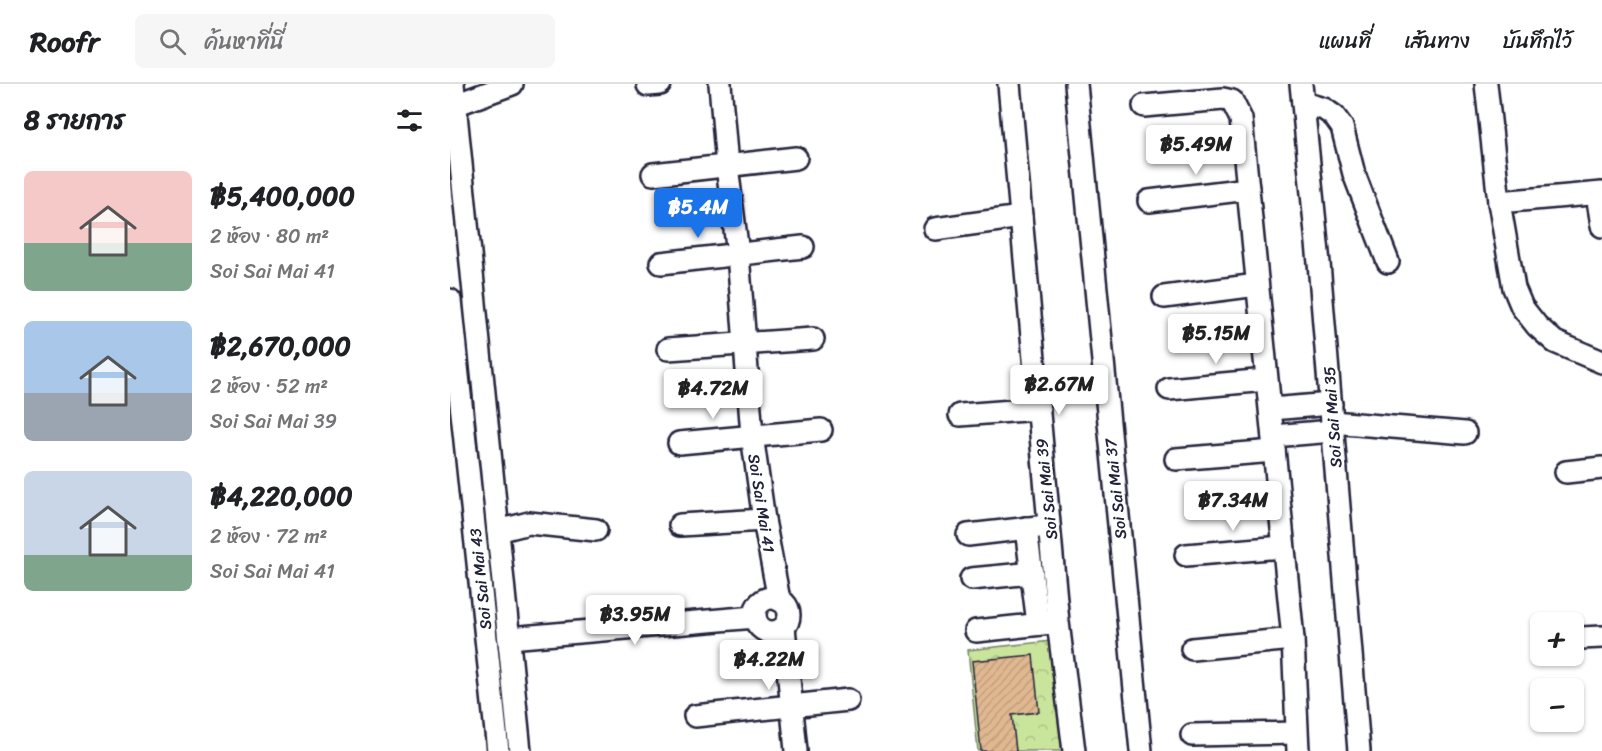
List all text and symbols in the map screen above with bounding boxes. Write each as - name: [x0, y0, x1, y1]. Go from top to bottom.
- search box: [135, 14, 555, 68]
- text: Roofr: [30, 17, 99, 66]
- text: ค้นหาที่นี่: [204, 22, 284, 61]
- text: แผนที่: [1319, 22, 1371, 60]
- text: เส้นทาง: [1404, 22, 1470, 60]
- text: บันทึกไว้: [1503, 22, 1572, 60]
- icon: search: [156, 25, 189, 58]
- text: 8 รายการ: [24, 97, 125, 143]
- icon: filters: [393, 104, 426, 137]
- pin: ฿5.49M: [1147, 125, 1245, 176]
- text: ฿5.49M: [1160, 127, 1232, 162]
- text: ฿5,400,000: [210, 173, 355, 219]
- pin: ฿5.4M: [656, 188, 740, 239]
- text: ฿5.4M: [668, 190, 728, 225]
- icon: home: [72, 195, 144, 267]
- text: 2 ห้อง · 80 m²: [210, 219, 329, 254]
- text: Soi Sai Mai 41: [210, 254, 335, 289]
- pin: ฿5.15M: [1167, 314, 1265, 365]
- text: ฿5.15M: [1182, 316, 1250, 351]
- text: ฿2,670,000: [210, 323, 351, 369]
- icon: home: [72, 345, 144, 417]
- pin: ฿2.67M: [1010, 365, 1108, 416]
- street label: Soi Sai Mai 35: [1314, 365, 1351, 469]
- text: ฿2.67M: [1024, 367, 1094, 402]
- text: 2 ห้อง · 52 m²: [210, 369, 328, 404]
- pin: ฿4.72M: [664, 369, 762, 420]
- text: ฿4.72M: [678, 371, 748, 406]
- text: Soi Sai Mai 39: [210, 404, 337, 439]
- street label: Soi Sai Mai 37: [1096, 436, 1135, 541]
- street label: Soi Sai Mai 39: [1027, 437, 1066, 541]
- street label: Soi Sai Mai 41: [739, 452, 784, 555]
- text: ฿4,220,000: [210, 473, 353, 519]
- pin: ฿7.34M: [1184, 481, 1282, 532]
- text: ฿7.34M: [1198, 483, 1268, 518]
- icon: home: [72, 495, 144, 567]
- text: 2 ห้อง · 72 m²: [210, 519, 327, 554]
- street label: Soi Sai Mai 43: [461, 527, 500, 631]
- text: Soi Sai Mai 41: [210, 554, 335, 589]
- pin: ฿3.95M: [586, 595, 684, 646]
- text: ฿3.95M: [600, 597, 670, 632]
- map controls: [1530, 612, 1584, 732]
- button: +: [1530, 612, 1584, 666]
- pin: ฿4.22M: [720, 640, 818, 691]
- text: ฿4.22M: [734, 642, 804, 677]
- button: −: [1530, 678, 1584, 732]

